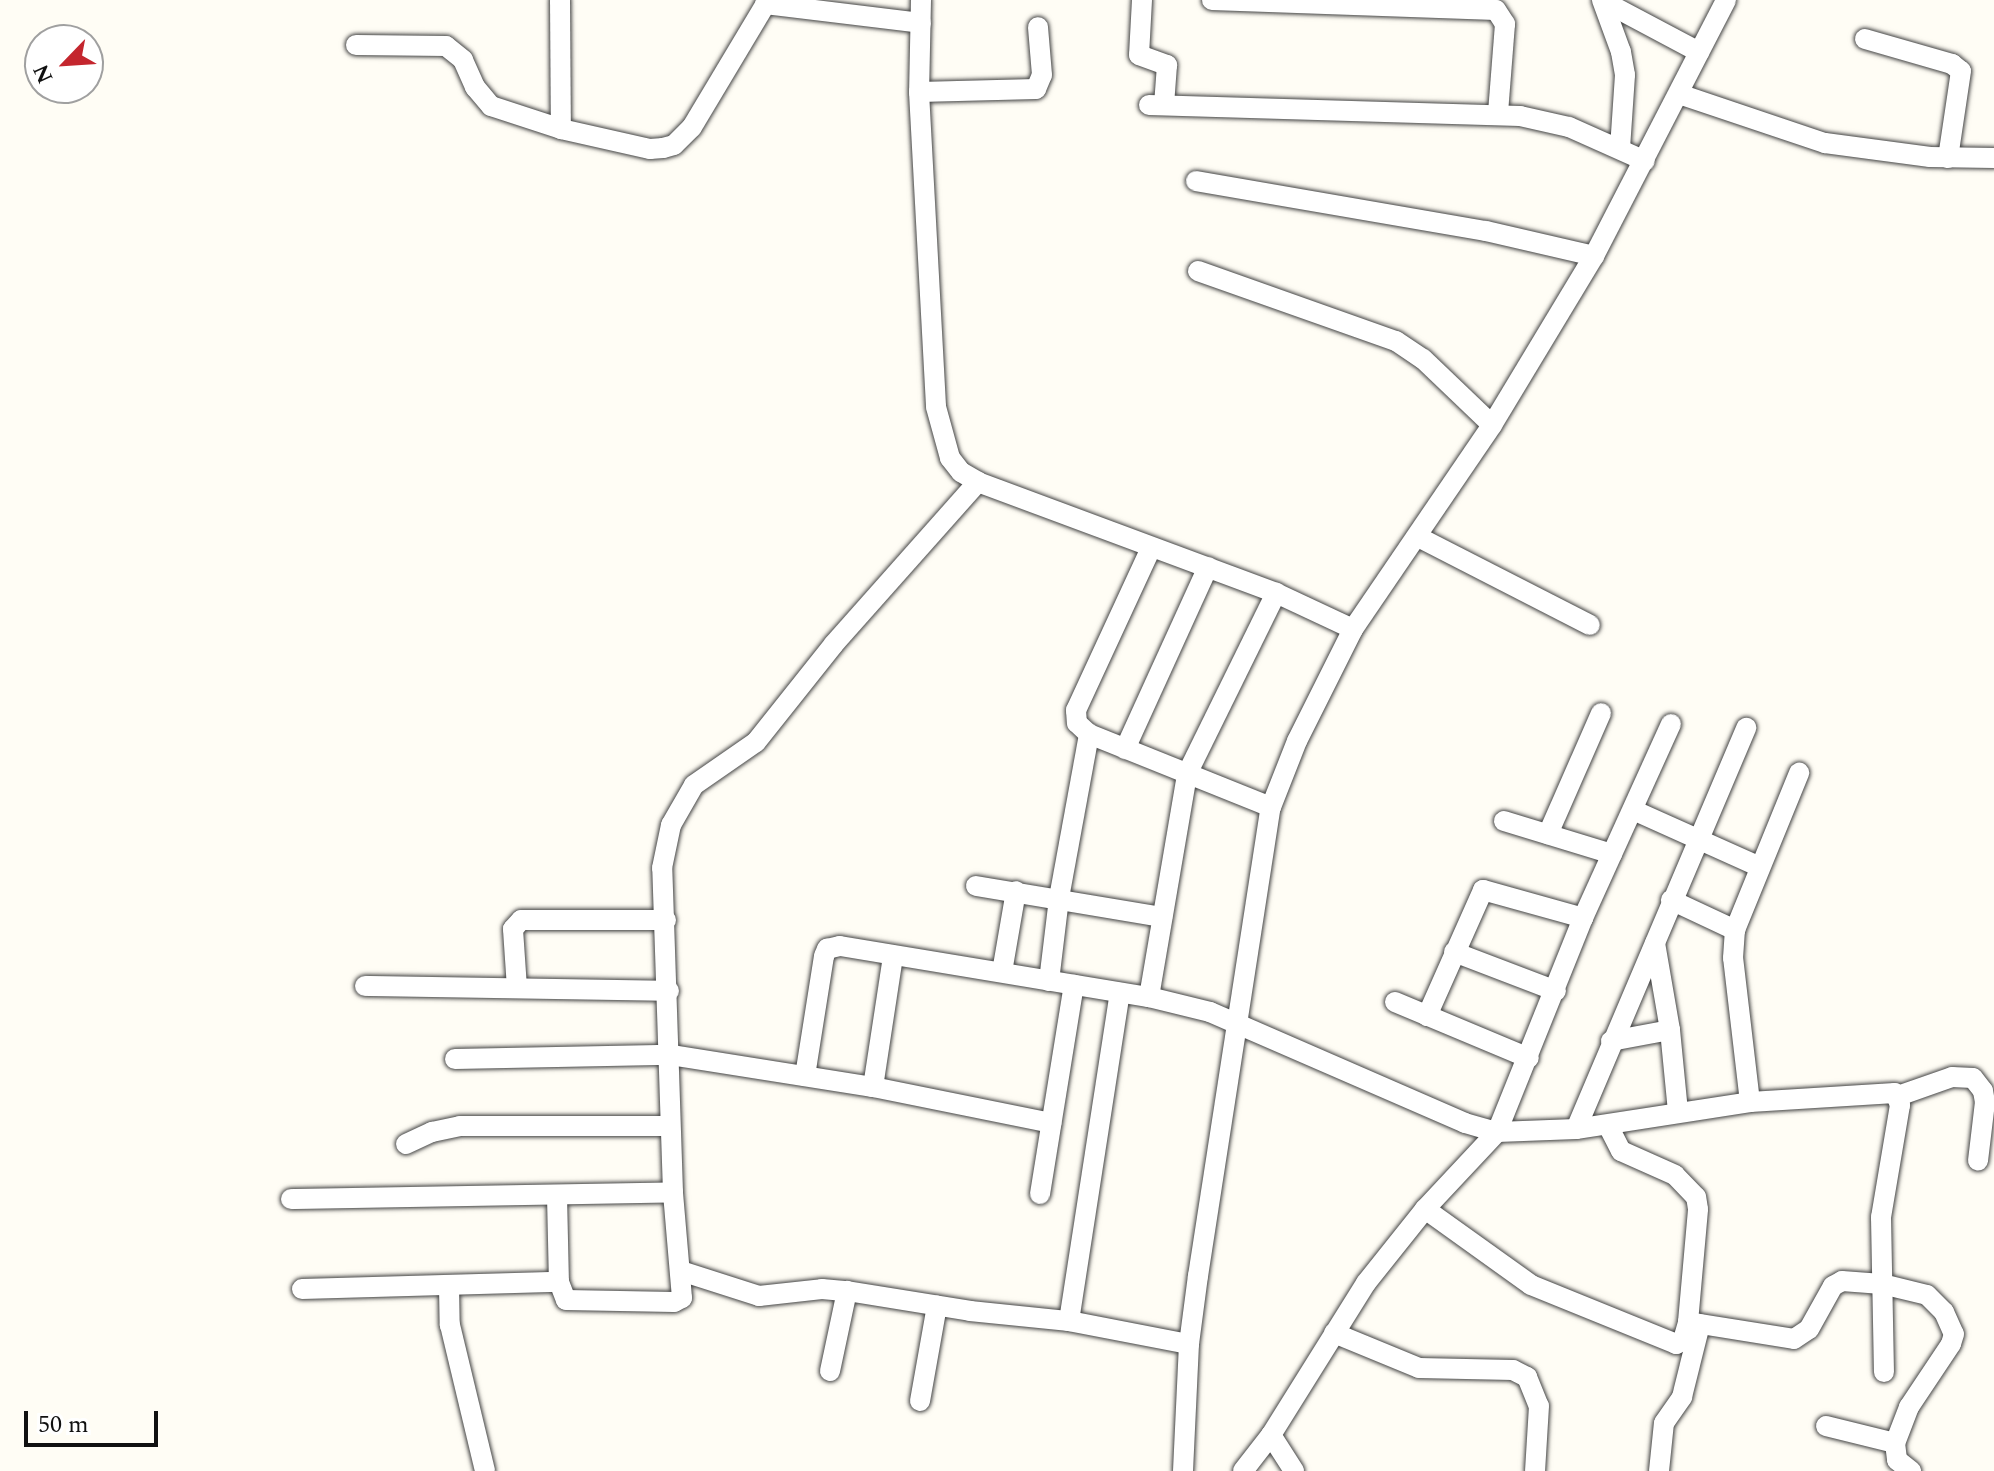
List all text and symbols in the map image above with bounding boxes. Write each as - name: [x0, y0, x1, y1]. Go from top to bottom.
- north arrow: [24, 24, 104, 104]
- text: N: [25, 58, 62, 89]
- scale bar: [28, 1395, 162, 1445]
- text: 50 m: [38, 1407, 89, 1443]

